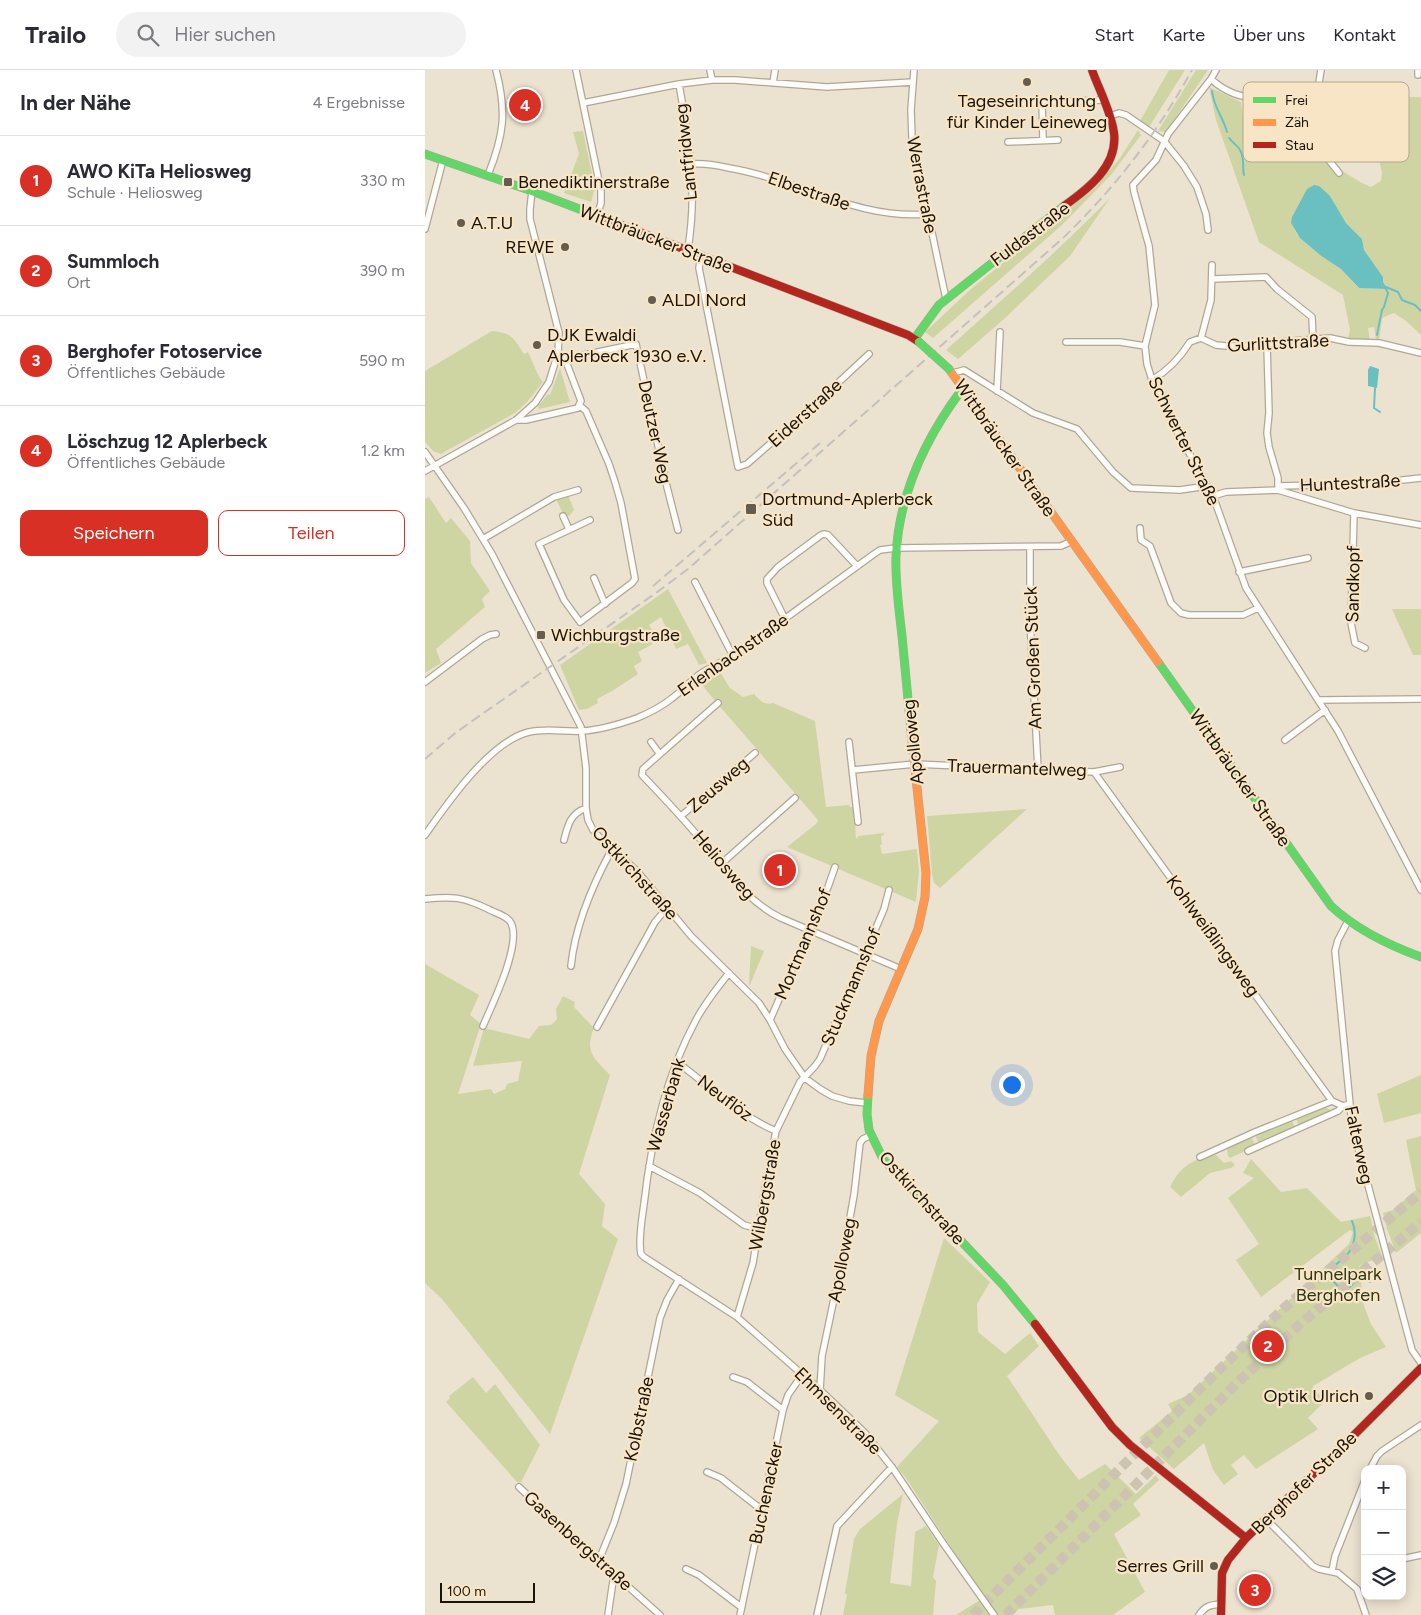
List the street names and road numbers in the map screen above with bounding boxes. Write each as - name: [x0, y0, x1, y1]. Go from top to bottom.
- street label: Lantfridweg: [670, 103, 702, 201]
- street label: Werrastraße: [902, 135, 942, 235]
- street label: Elbestraße: [765, 167, 853, 215]
- street label: Fuldastraße: [986, 197, 1074, 271]
- street label: Wittbräucker Straße: [576, 200, 736, 278]
- street label: Gurlittstraße: [1226, 329, 1330, 357]
- street label: Schwerter Straße: [1143, 373, 1225, 509]
- street label: Eiderstraße: [764, 374, 847, 452]
- street label: Wittbräucker Straße: [949, 375, 1061, 521]
- street label: Deutzer Weg: [633, 378, 677, 486]
- street label: Huntestraße: [1299, 469, 1401, 497]
- street label: Sandkopf: [1341, 545, 1365, 623]
- street label: Am Großen Stück: [1020, 586, 1046, 730]
- street label: Erlenbachstraße: [673, 608, 793, 701]
- street label: Apolloweg: [898, 698, 928, 786]
- street label: Wittbräucker Straße: [1184, 705, 1296, 851]
- street label: Zeusweg: [683, 752, 753, 818]
- street label: Trauermantelweg: [947, 755, 1087, 781]
- street label: Ostkirchstraße: [587, 822, 683, 924]
- street label: Heliosweg: [688, 826, 760, 904]
- street label: Kohlweißlingsweg: [1162, 871, 1264, 1001]
- street label: Mortmannshof: [770, 885, 836, 1003]
- street label: Stuckmannshof: [816, 924, 886, 1050]
- street label: Wasserbank: [642, 1055, 690, 1155]
- street label: Neuflöz: [693, 1070, 757, 1126]
- street label: Falterweg: [1340, 1104, 1378, 1186]
- street label: Wilbergstraße: [744, 1137, 786, 1252]
- street label: Ostkirchstraße: [874, 1147, 970, 1249]
- street label: Apolloweg: [823, 1216, 861, 1304]
- street label: Ehmsenstraße: [790, 1363, 886, 1459]
- street label: Kolbstraße: [619, 1374, 659, 1463]
- street label: Berghofer Straße: [1247, 1427, 1361, 1539]
- street label: Buchenacker: [744, 1440, 788, 1546]
- street label: Gasenbergstraße: [519, 1486, 637, 1596]

